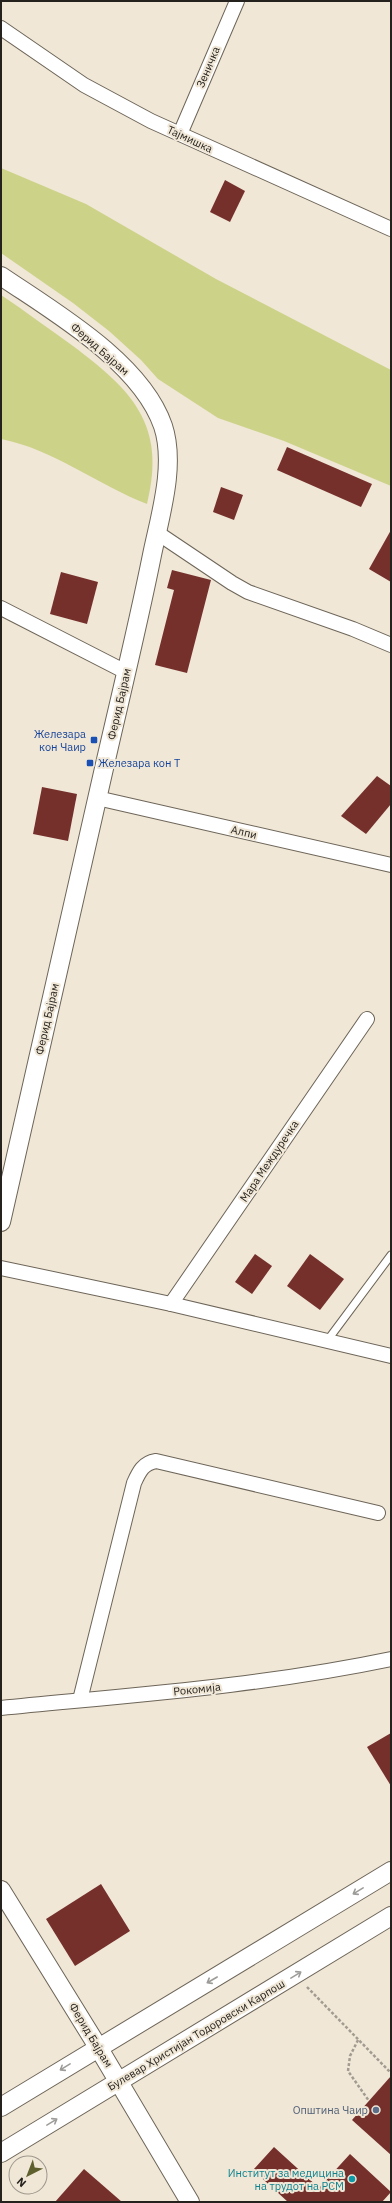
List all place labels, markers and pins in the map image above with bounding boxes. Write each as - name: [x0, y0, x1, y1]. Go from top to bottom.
- place label: Железара кон Чаир: [34, 727, 86, 754]
- marker: Железара кон Чаир: [89, 735, 99, 745]
- place label: Железара кон Т: [98, 756, 181, 770]
- marker: Железара кон Т: [85, 758, 95, 768]
- place label: Општина Чаир: [293, 2103, 368, 2117]
- marker: Општина Чаир: [371, 2105, 381, 2115]
- place label: Институт за медицина на трудот на РСМ: [228, 2166, 344, 2193]
- marker: Институт за медицина на трудот на РСМ: [347, 2174, 357, 2184]

